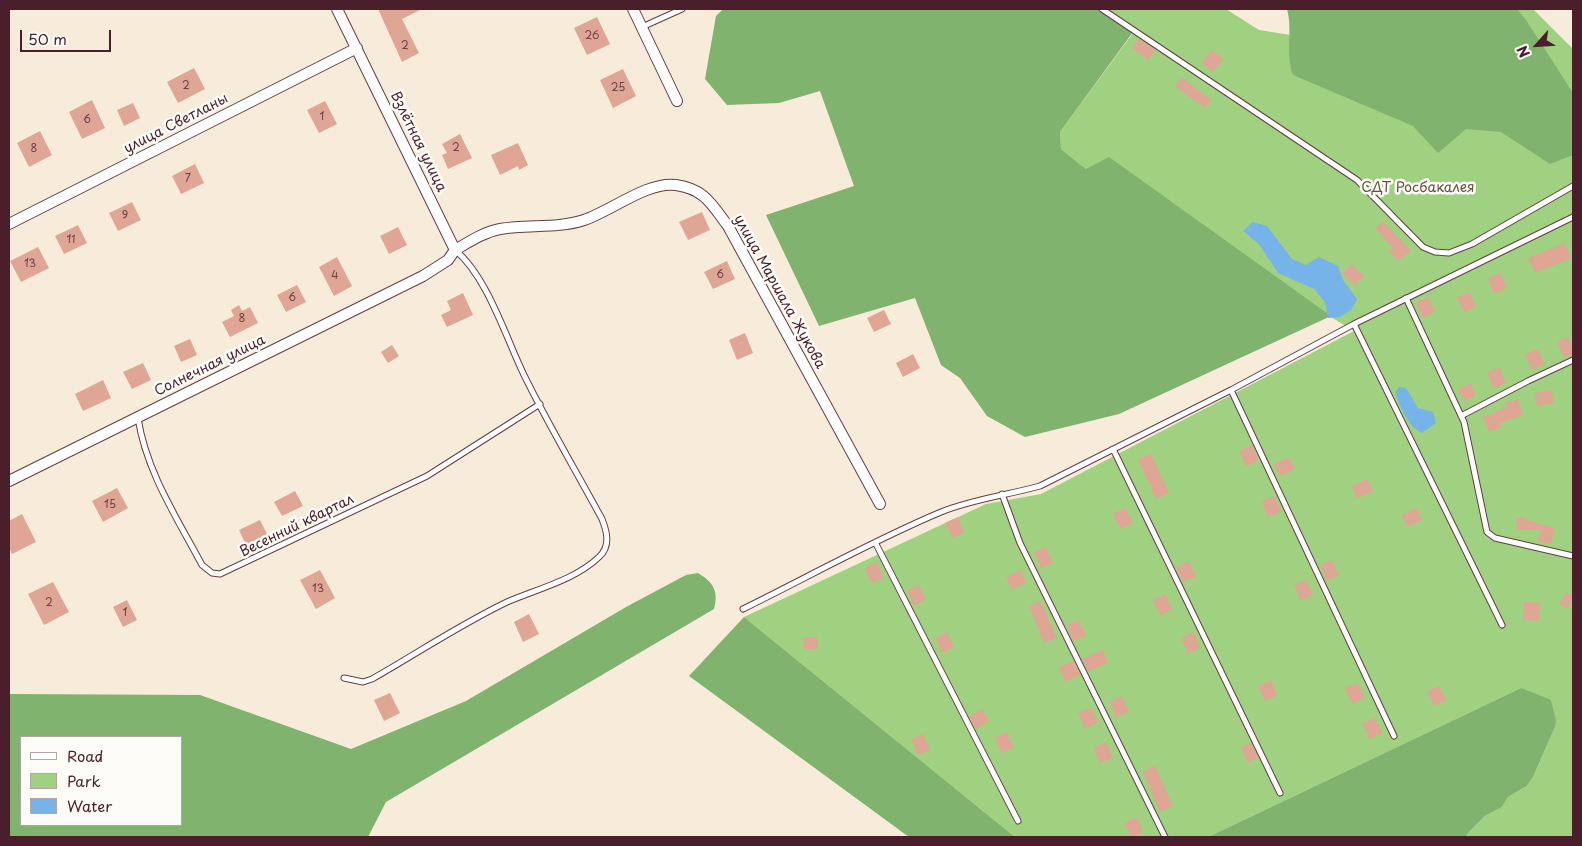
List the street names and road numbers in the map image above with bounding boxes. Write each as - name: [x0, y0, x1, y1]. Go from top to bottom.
- street label: Взлётная улица: [386, 89, 450, 195]
- street label: улица Светланы: [121, 90, 231, 158]
- street label: улица Маршала Жукова: [730, 212, 828, 372]
- street label: Солнечная улица: [152, 332, 268, 400]
- street label: Весенний квартал: [237, 491, 357, 561]

